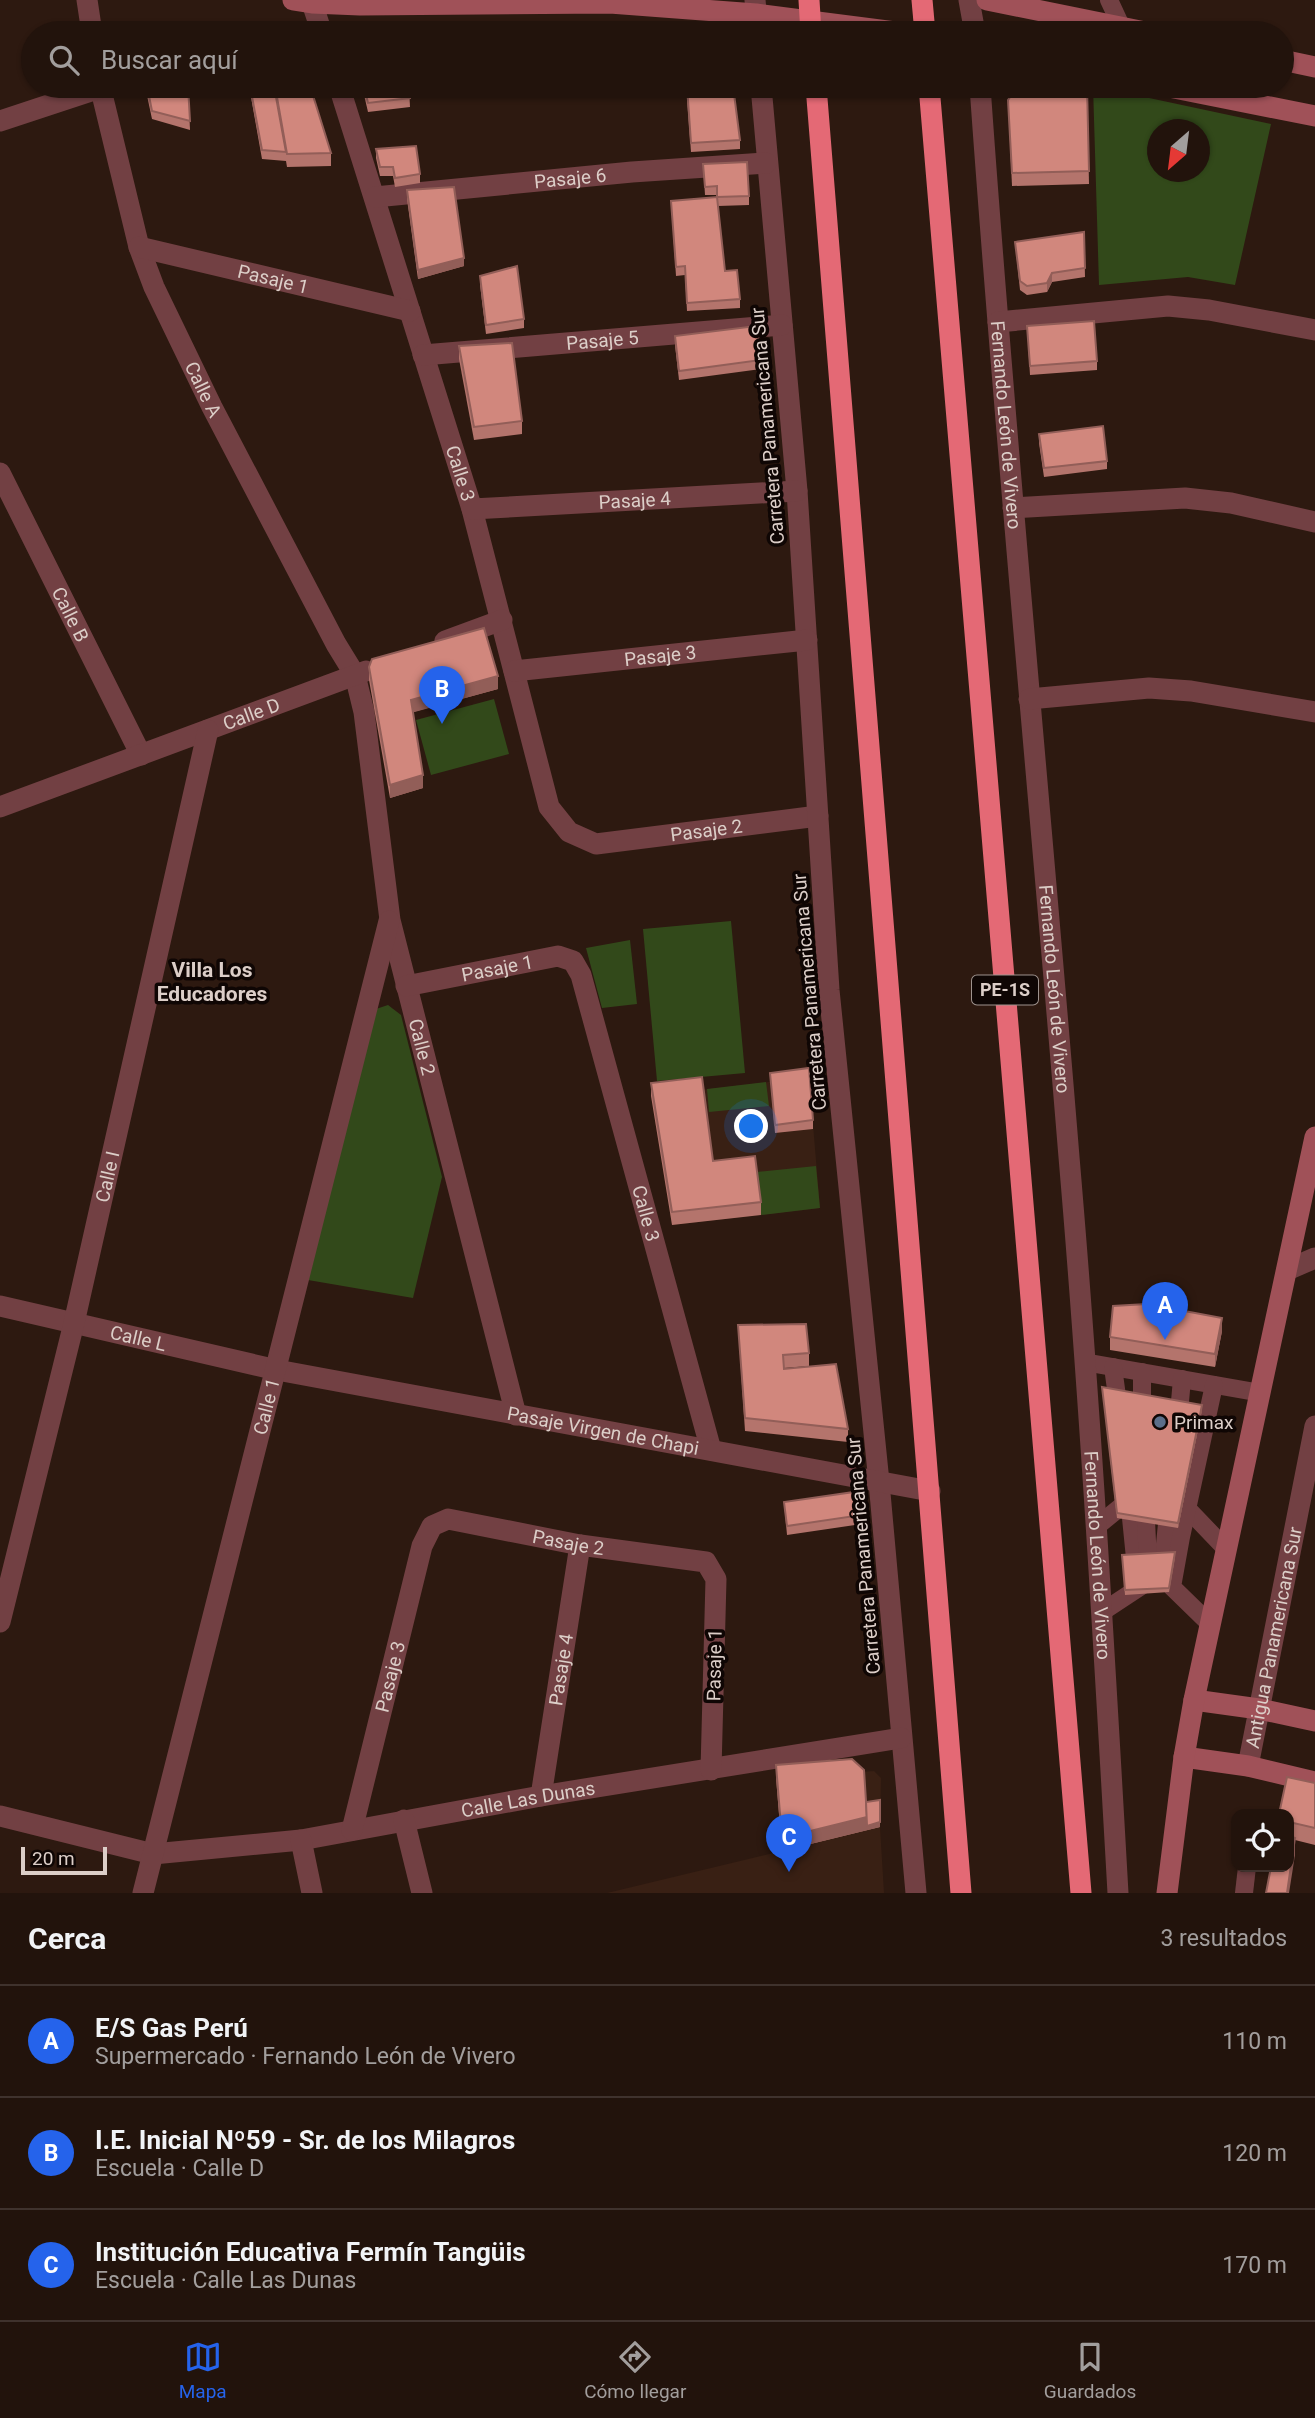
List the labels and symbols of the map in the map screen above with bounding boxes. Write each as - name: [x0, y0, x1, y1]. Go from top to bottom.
- north arrow: [1147, 119, 1210, 182]
- street label: Pasaje 6: [533, 164, 607, 193]
- street label: Pasaje 1: [235, 260, 311, 299]
- street label: Carretera Panamericana Sur: [746, 306, 789, 545]
- street label: Fernando León de Vivero: [986, 320, 1026, 530]
- street label: Pasaje 5: [565, 326, 639, 355]
- street label: Calle A: [180, 358, 227, 422]
- street label: Calle 3: [441, 443, 480, 504]
- street label: Pasaje 4: [598, 487, 672, 514]
- street label: Calle B: [47, 583, 94, 646]
- street label: Pasaje 3: [623, 641, 697, 671]
- pin: B: [419, 666, 465, 724]
- street label: Calle D: [220, 693, 283, 735]
- street label: Pasaje 2: [669, 815, 744, 847]
- street label: Carretera Panamericana Sur: [788, 872, 831, 1111]
- street label: Fernando León de Vivero: [1034, 884, 1075, 1094]
- street label: Pasaje 1: [460, 950, 535, 987]
- district label: Villa Los Educadores: [157, 958, 268, 1006]
- road number: PE-1S: [972, 975, 1038, 1004]
- street label: Calle 2: [404, 1016, 440, 1078]
- your location: [734, 1109, 768, 1143]
- street label: Calle I: [91, 1149, 124, 1205]
- street label: Calle 3: [627, 1183, 664, 1244]
- pin: A: [1142, 1282, 1188, 1340]
- street label: Calle L: [108, 1321, 169, 1356]
- street label: Calle 1: [248, 1376, 285, 1437]
- street label: Pasaje Virgen de Chapi: [505, 1402, 701, 1460]
- place label: Primax: [1174, 1411, 1234, 1434]
- marker: Primax: [1152, 1414, 1168, 1430]
- street label: Carretera Panamericana Sur: [842, 1436, 885, 1675]
- street label: Fernando León de Vivero: [1079, 1450, 1115, 1660]
- street label: Antigua Panamericana Sur: [1241, 1524, 1307, 1750]
- street label: Pasaje 2: [531, 1525, 606, 1560]
- street label: Pasaje 1: [702, 1629, 727, 1701]
- street label: Pasaje 4: [544, 1632, 578, 1707]
- street label: Pasaje 3: [370, 1639, 410, 1715]
- street label: Calle Las Dunas: [459, 1776, 597, 1822]
- pin: C: [766, 1814, 812, 1872]
- scale bar: [21, 1844, 107, 1876]

